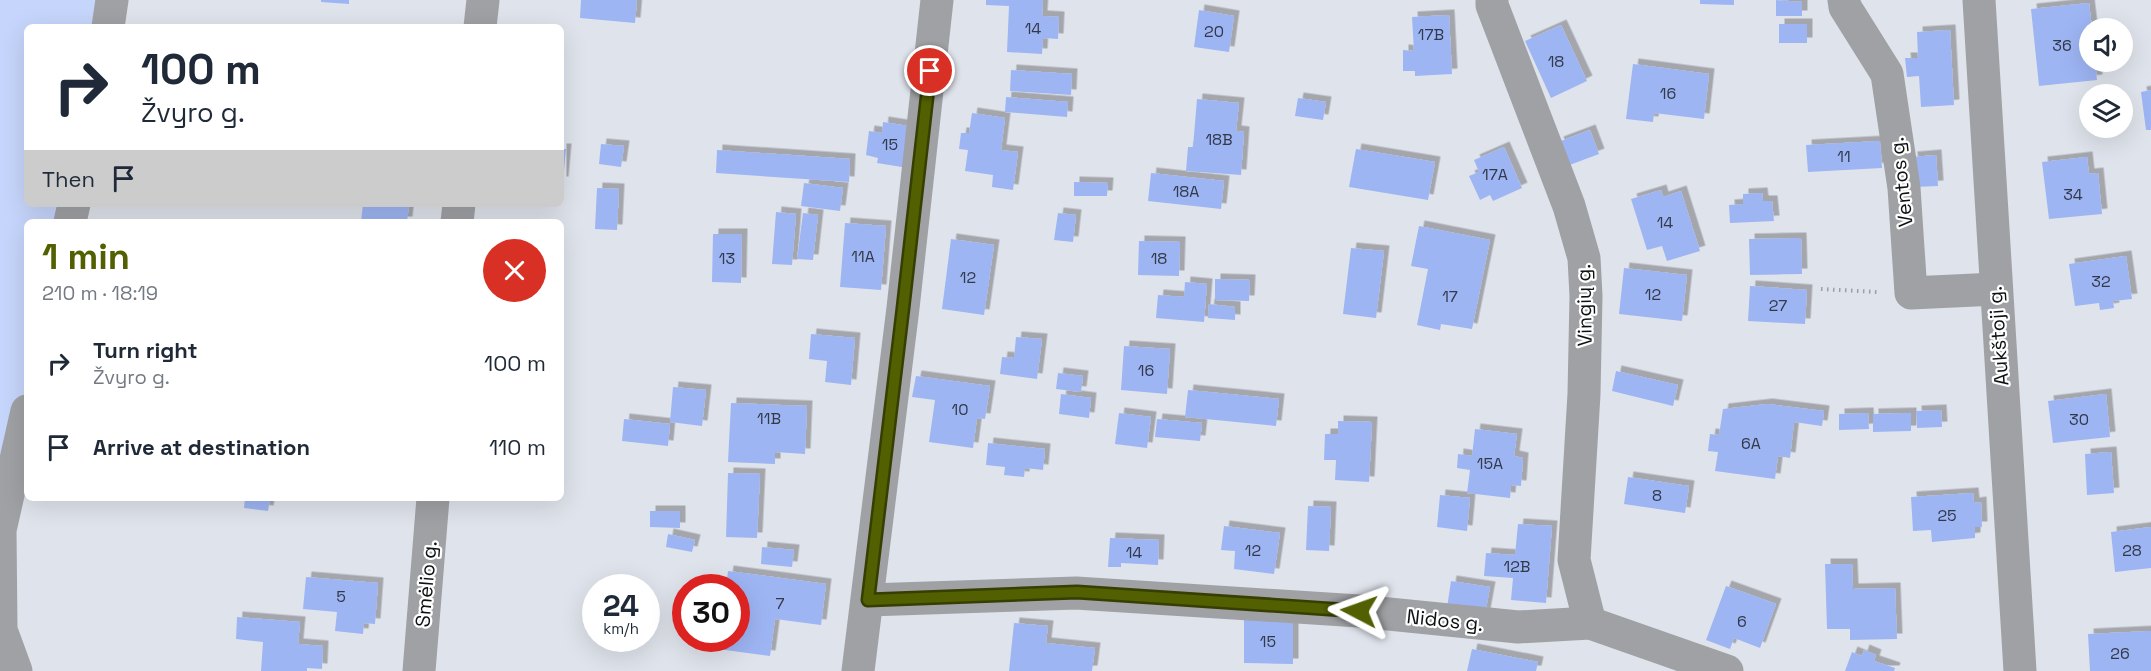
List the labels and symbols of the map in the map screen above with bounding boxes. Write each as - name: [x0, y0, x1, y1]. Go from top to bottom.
- house number: 14: [1025, 18, 1041, 39]
- house number: 20: [1204, 21, 1224, 42]
- house number: 17B: [1418, 24, 1444, 45]
- house number: 36: [2052, 35, 2072, 56]
- pin: [904, 45, 955, 96]
- house number: 18: [1548, 51, 1564, 72]
- house number: 16: [1660, 83, 1676, 104]
- house number: 18B: [1205, 129, 1233, 150]
- house number: 15: [882, 134, 898, 155]
- street label: Ventos g.: [1883, 136, 1919, 228]
- house number: 11: [1837, 146, 1851, 167]
- house number: 17A: [1482, 164, 1508, 185]
- house number: 18A: [1173, 181, 1199, 202]
- house number: 34: [2063, 184, 2083, 205]
- house number: 14: [1657, 212, 1673, 233]
- house number: 11A: [851, 246, 875, 267]
- house number: 13: [719, 248, 735, 269]
- house number: 18: [1151, 248, 1167, 269]
- street label: Vingių g.: [1570, 263, 1598, 347]
- house number: 12: [960, 267, 976, 288]
- house number: 32: [2091, 271, 2111, 292]
- house number: 12: [1645, 284, 1661, 305]
- street label: Aukštoji g.: [1982, 285, 2014, 387]
- house number: 17: [1442, 286, 1458, 307]
- house number: 27: [1769, 295, 1787, 316]
- house number: 16: [1138, 360, 1154, 381]
- house number: 10: [952, 399, 968, 420]
- house number: 11B: [757, 408, 781, 429]
- house number: 30: [2069, 409, 2089, 430]
- house number: 6A: [1741, 433, 1761, 454]
- house number: 15A: [1477, 453, 1503, 474]
- house number: 8: [1652, 485, 1662, 506]
- house number: 25: [1937, 505, 1957, 526]
- street label: Smėlio g.: [409, 540, 443, 628]
- house number: 12: [1245, 540, 1261, 561]
- house number: 28: [2122, 540, 2142, 561]
- house number: 14: [1126, 542, 1142, 563]
- house number: 12B: [1504, 556, 1530, 577]
- speed limit sign: 30: [672, 574, 750, 652]
- position arrow: [1327, 579, 1391, 643]
- house number: 5: [336, 586, 346, 607]
- house number: 7: [775, 593, 785, 614]
- street label: Nidos g.: [1405, 603, 1485, 637]
- house number: 6: [1737, 611, 1747, 632]
- house number: 15: [1260, 631, 1276, 652]
- house number: 26: [2110, 643, 2130, 664]

